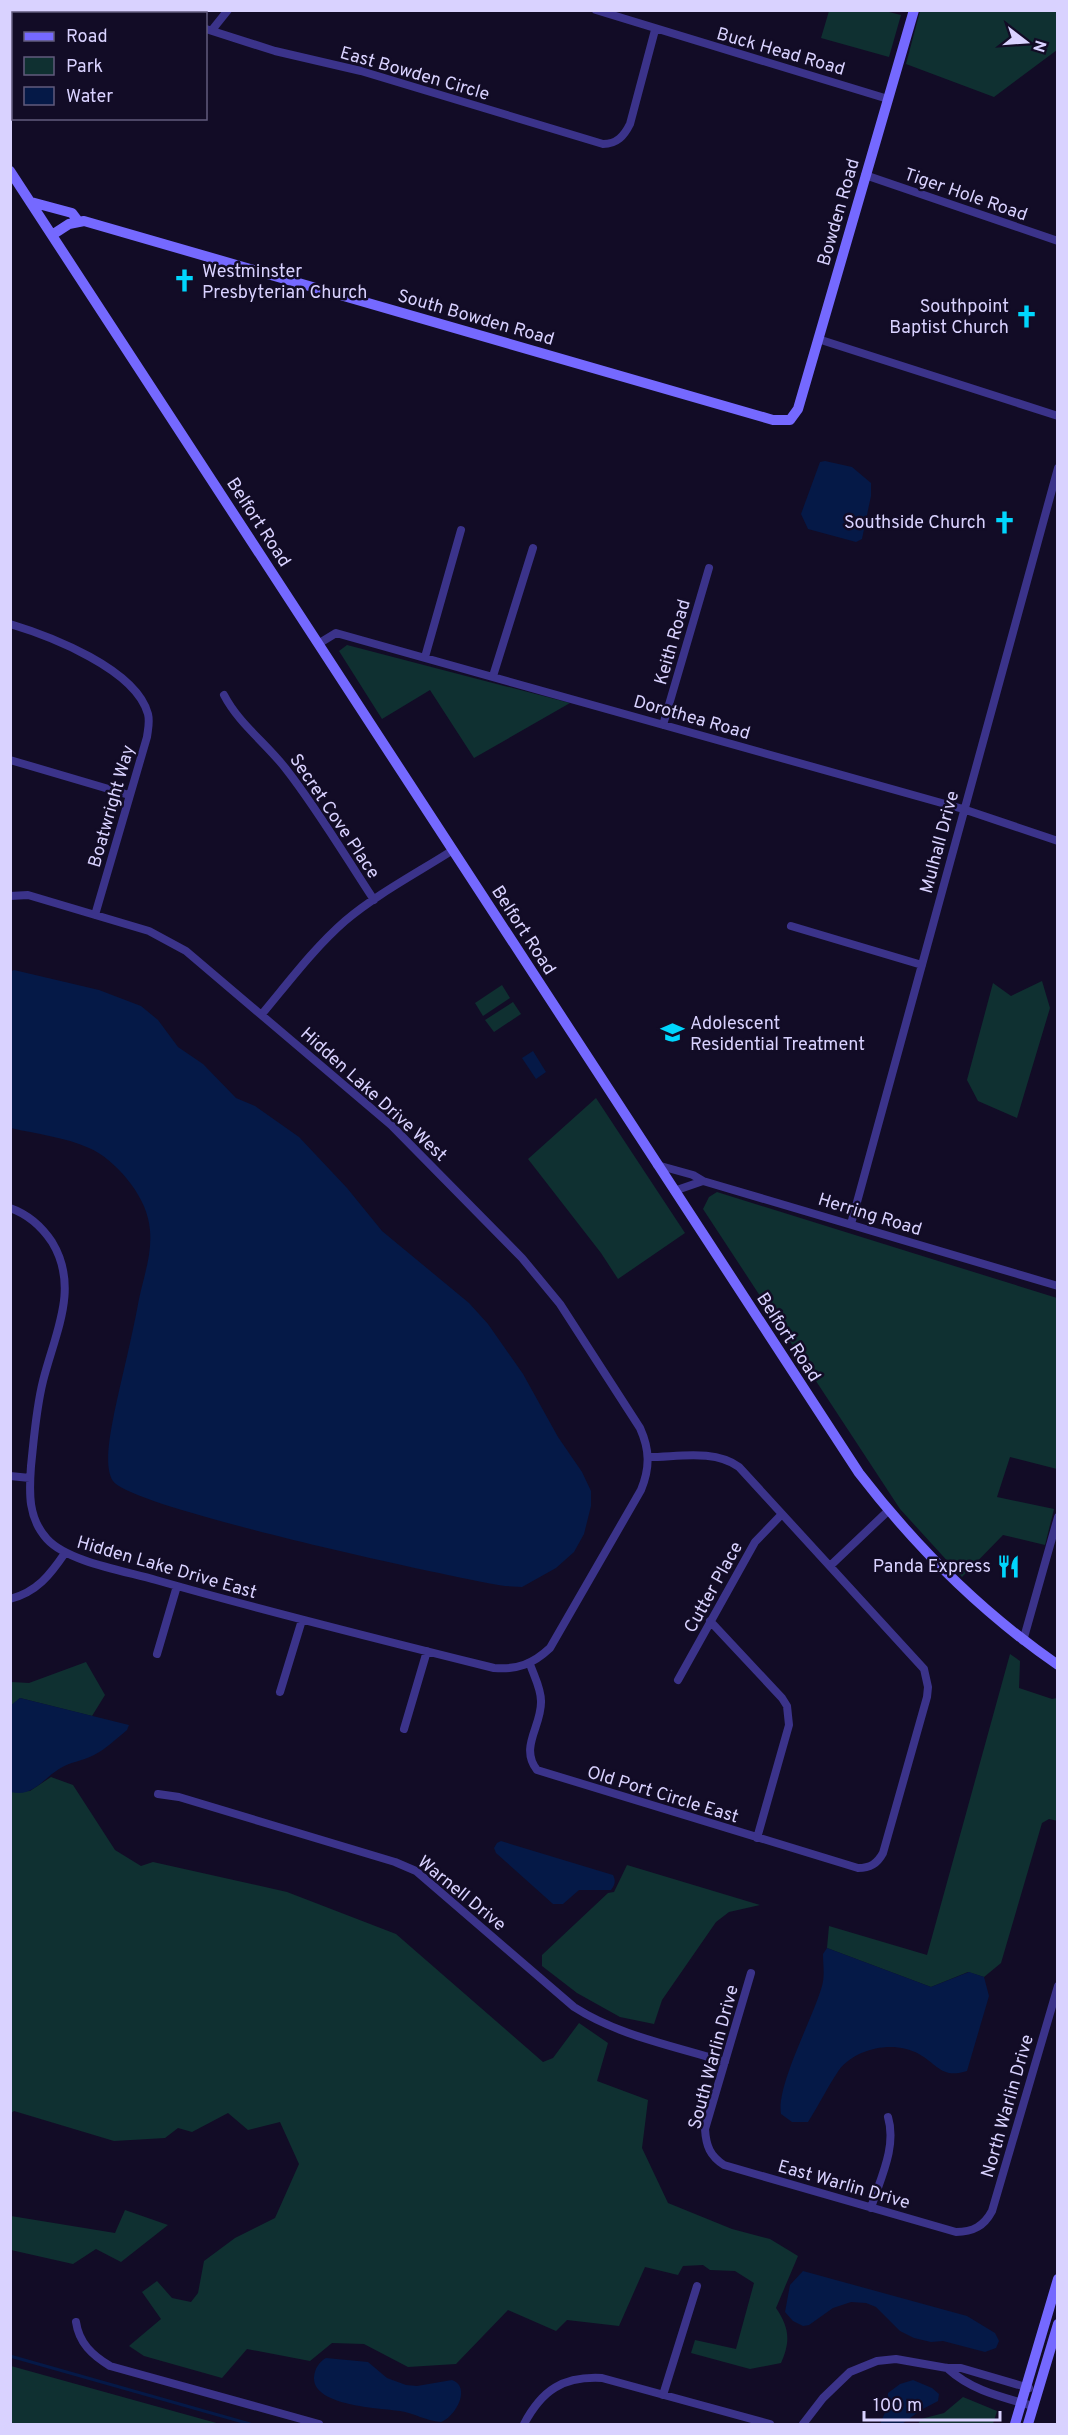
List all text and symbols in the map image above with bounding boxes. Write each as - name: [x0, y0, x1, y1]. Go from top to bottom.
- legend: [12, 12, 207, 120]
- north arrow: [996, 12, 1056, 72]
- street label: Buck Head Road: [714, 23, 848, 82]
- text: Road: [66, 26, 108, 49]
- text: N: [1027, 37, 1050, 54]
- street label: East Bowden Circle: [337, 42, 492, 107]
- text: Park: [66, 56, 103, 79]
- text: Water: [66, 86, 113, 109]
- street label: Bowden Road: [813, 156, 866, 269]
- street label: Tiger Hole Road: [901, 164, 1030, 227]
- place label: Westminster Presbyterian Church: [202, 261, 367, 305]
- church icon: Westminster Presbyterian Church: [171, 268, 197, 294]
- street label: South Bowden Road: [395, 285, 557, 352]
- place label: Southpoint Baptist Church: [889, 296, 1009, 340]
- church icon: Southpoint Baptist Church: [1014, 303, 1040, 329]
- street label: Belfort Road: [220, 474, 295, 572]
- church icon: Southside Church: [991, 509, 1017, 535]
- place label: Southside Church: [844, 512, 986, 535]
- street label: Keith Road: [650, 597, 697, 688]
- street label: Dorothea Road: [631, 691, 753, 746]
- street label: Boatwright Way: [84, 742, 141, 870]
- street label: Secret Cove Place: [283, 750, 384, 884]
- street label: Mulhall Drive: [916, 789, 965, 896]
- street label: Belfort Road: [485, 882, 560, 980]
- place label: Adolescent Residential Treatment: [690, 1013, 865, 1057]
- school or university icon: Adolescent Residential Treatment: [659, 1020, 685, 1046]
- street label: Hidden Lake Drive West: [295, 1023, 451, 1167]
- street label: Herring Road: [815, 1189, 924, 1242]
- street label: Belfort Road: [750, 1289, 825, 1387]
- street label: Hidden Lake Drive East: [74, 1532, 259, 1605]
- street label: Cutter Place: [680, 1538, 749, 1637]
- restaurant icon: Panda Express: [996, 1553, 1022, 1579]
- place label: Panda Express: [873, 1556, 991, 1579]
- street label: Old Port Circle East: [584, 1761, 741, 1829]
- street label: Warnell Drive: [412, 1851, 510, 1937]
- street label: South Warlin Drive: [684, 1983, 745, 2132]
- street label: North Warlin Drive: [977, 2032, 1040, 2181]
- street label: East Warlin Drive: [775, 2156, 912, 2215]
- scale bar: [864, 2384, 1000, 2422]
- text: 100 m: [873, 2395, 922, 2418]

